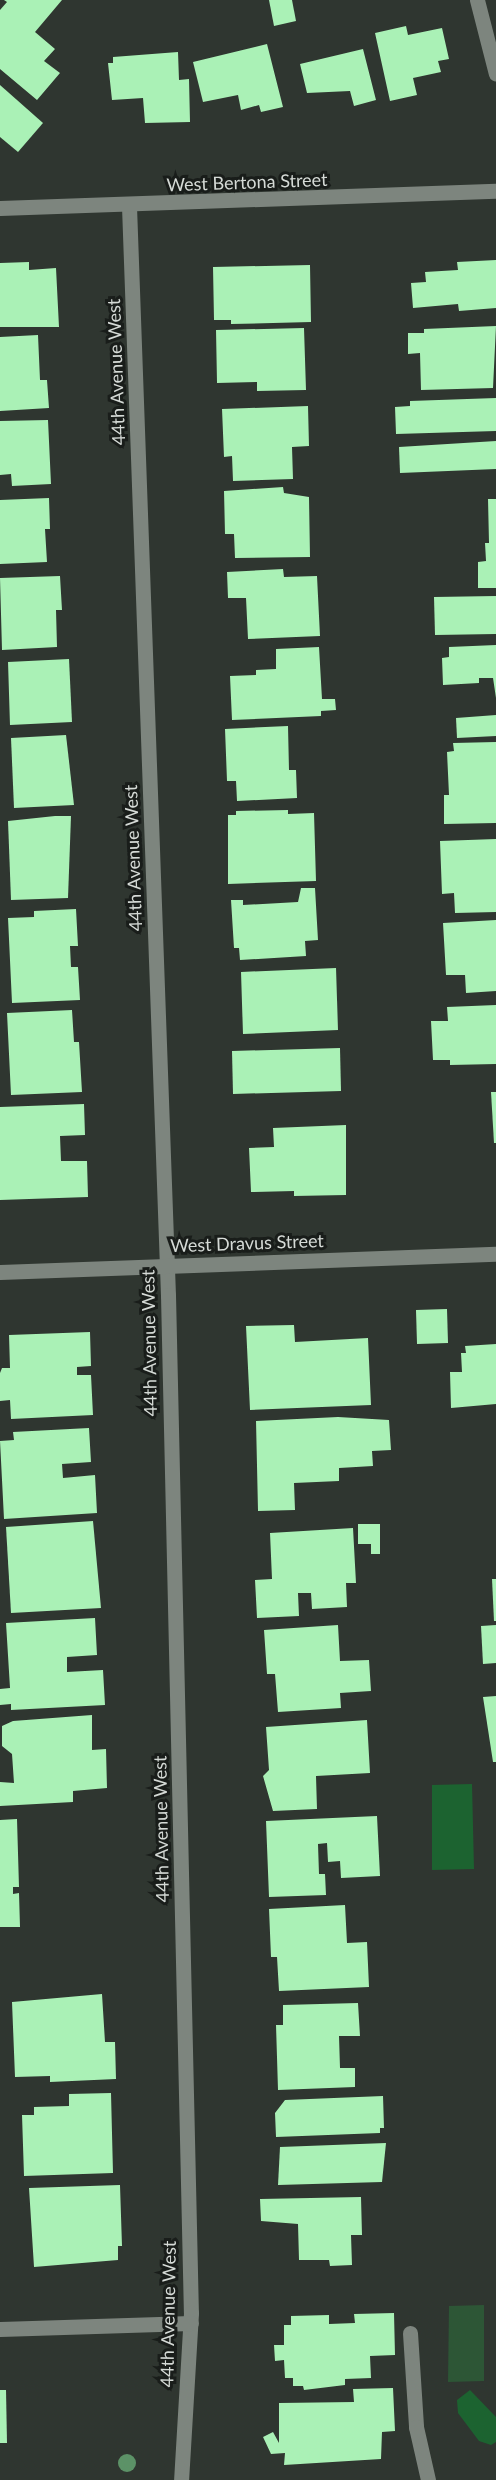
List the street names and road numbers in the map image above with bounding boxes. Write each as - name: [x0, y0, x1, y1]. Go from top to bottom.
- street label: West Bertona Street: [166, 168, 328, 196]
- street label: 44th Avenue West: [103, 298, 129, 446]
- street label: 44th Avenue West: [120, 784, 146, 932]
- street label: West Dravus Street: [170, 1230, 324, 1256]
- street label: 44th Avenue West: [137, 1269, 161, 1417]
- street label: 44th Avenue West: [149, 1755, 173, 1903]
- street label: 44th Avenue West: [156, 2240, 180, 2388]

